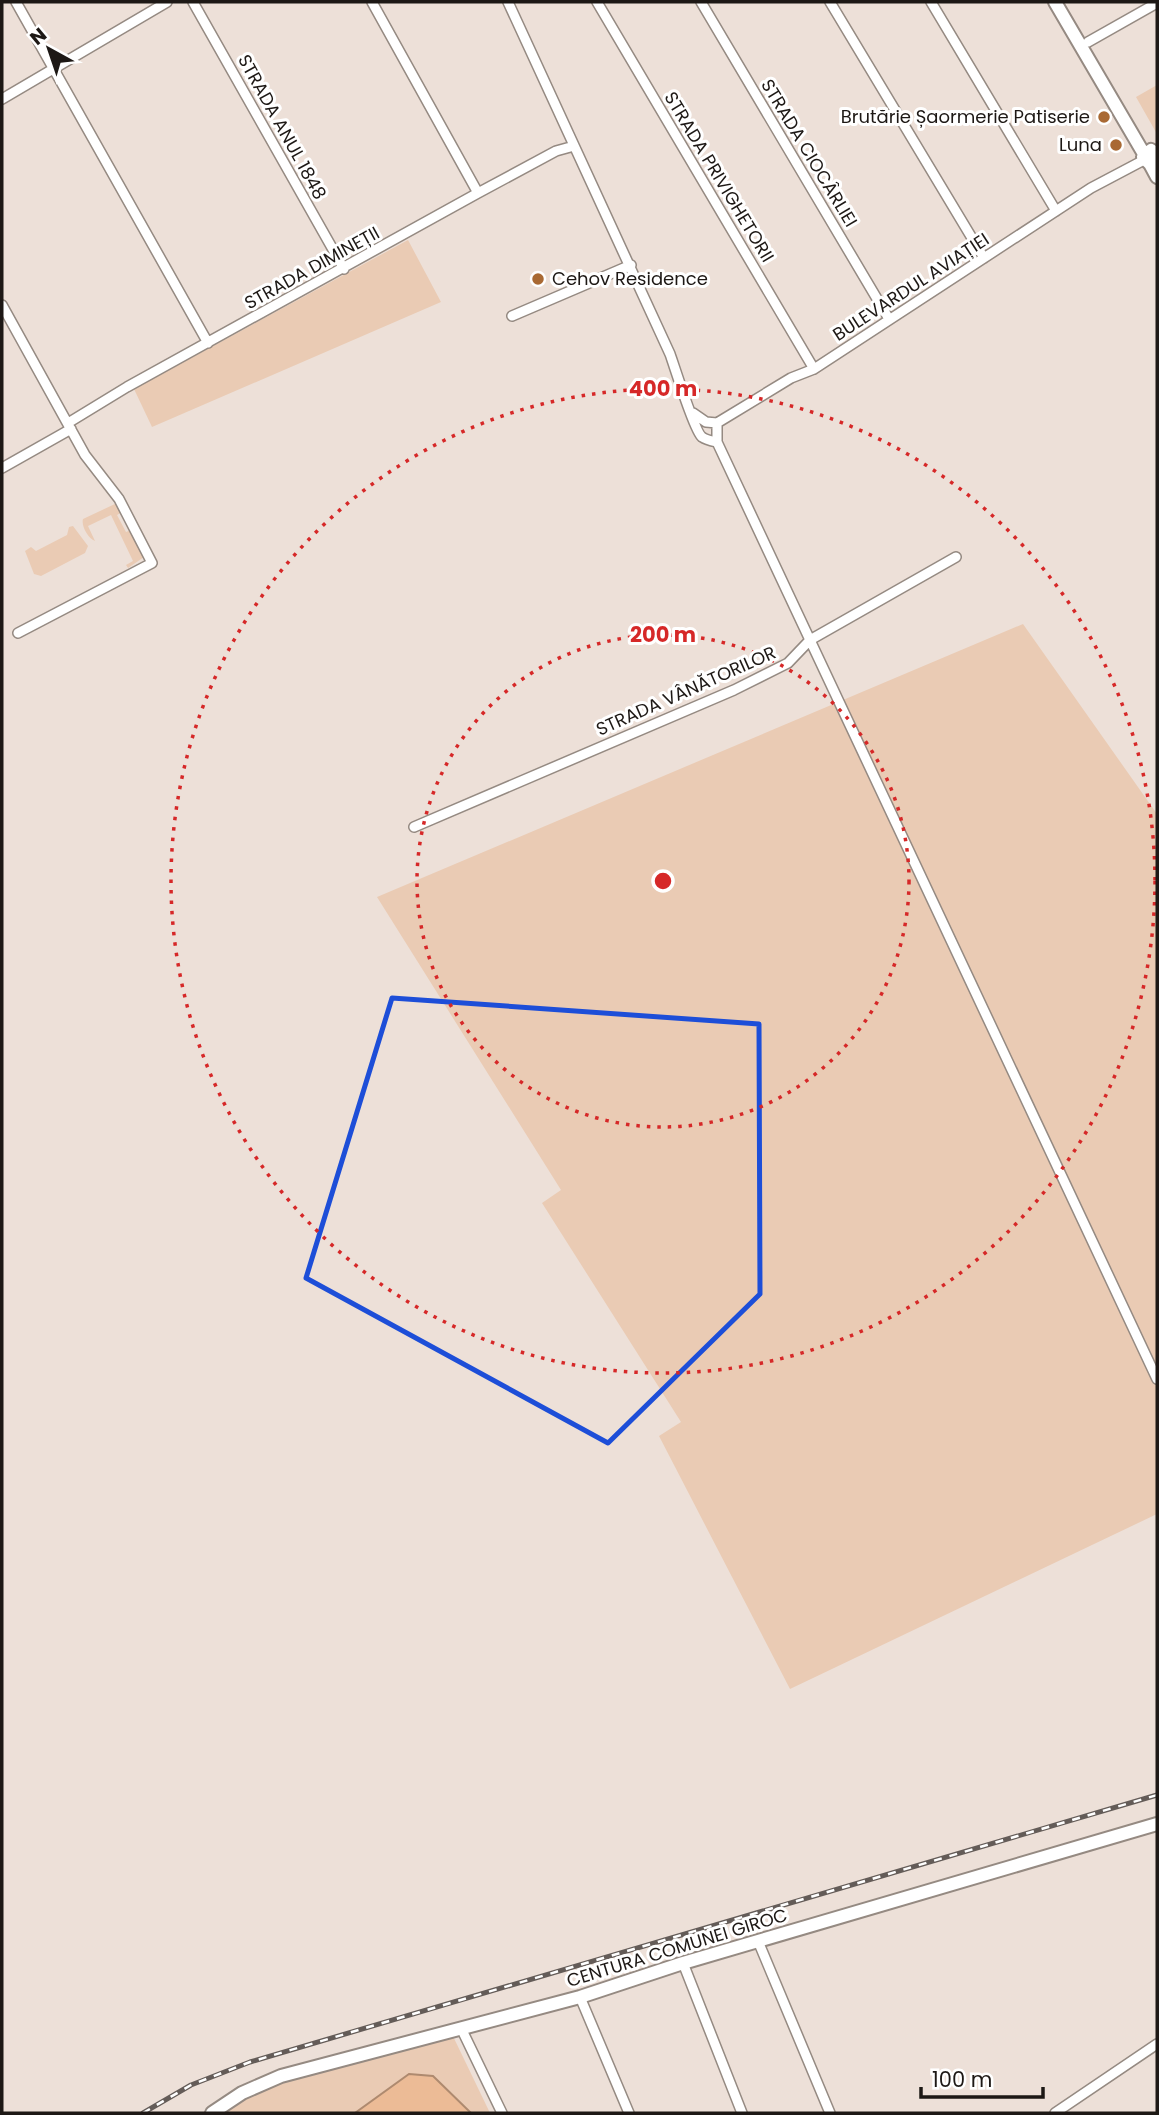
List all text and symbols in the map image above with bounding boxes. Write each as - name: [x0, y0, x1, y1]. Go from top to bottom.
- north arrow: [14, 14, 84, 84]
- text: N: [24, 21, 53, 51]
- street label: STRADA ANUL 1848: [232, 50, 333, 204]
- street label: STRADA CIOCÂRLIEI: [755, 74, 863, 231]
- street label: STRADA PRIVIGHETORII: [659, 87, 780, 267]
- place label: Brutărie Șaormerie Patiserie: [841, 104, 1090, 129]
- marker: Brutărie Șaormerie Patiserie: [1096, 109, 1112, 125]
- place label: Luna: [1059, 132, 1102, 157]
- marker: Luna: [1108, 137, 1124, 153]
- street label: STRADA DIMINEȚII: [240, 220, 384, 315]
- street label: BULEVARDUL AVIAȚIEI: [828, 227, 994, 347]
- place label: Cehov Residence: [552, 266, 708, 291]
- marker: Cehov Residence: [530, 271, 546, 287]
- text: 400 m: [629, 374, 697, 403]
- text: 200 m: [630, 620, 696, 649]
- street label: STRADA VÂNĂTORILOR: [592, 640, 780, 741]
- centre of rings: [651, 869, 675, 893]
- street label: CENTURA COMUNEI GIROC: [563, 1902, 790, 1993]
- scale bar: [921, 2056, 1044, 2100]
- text: 100 m: [932, 2065, 992, 2094]

